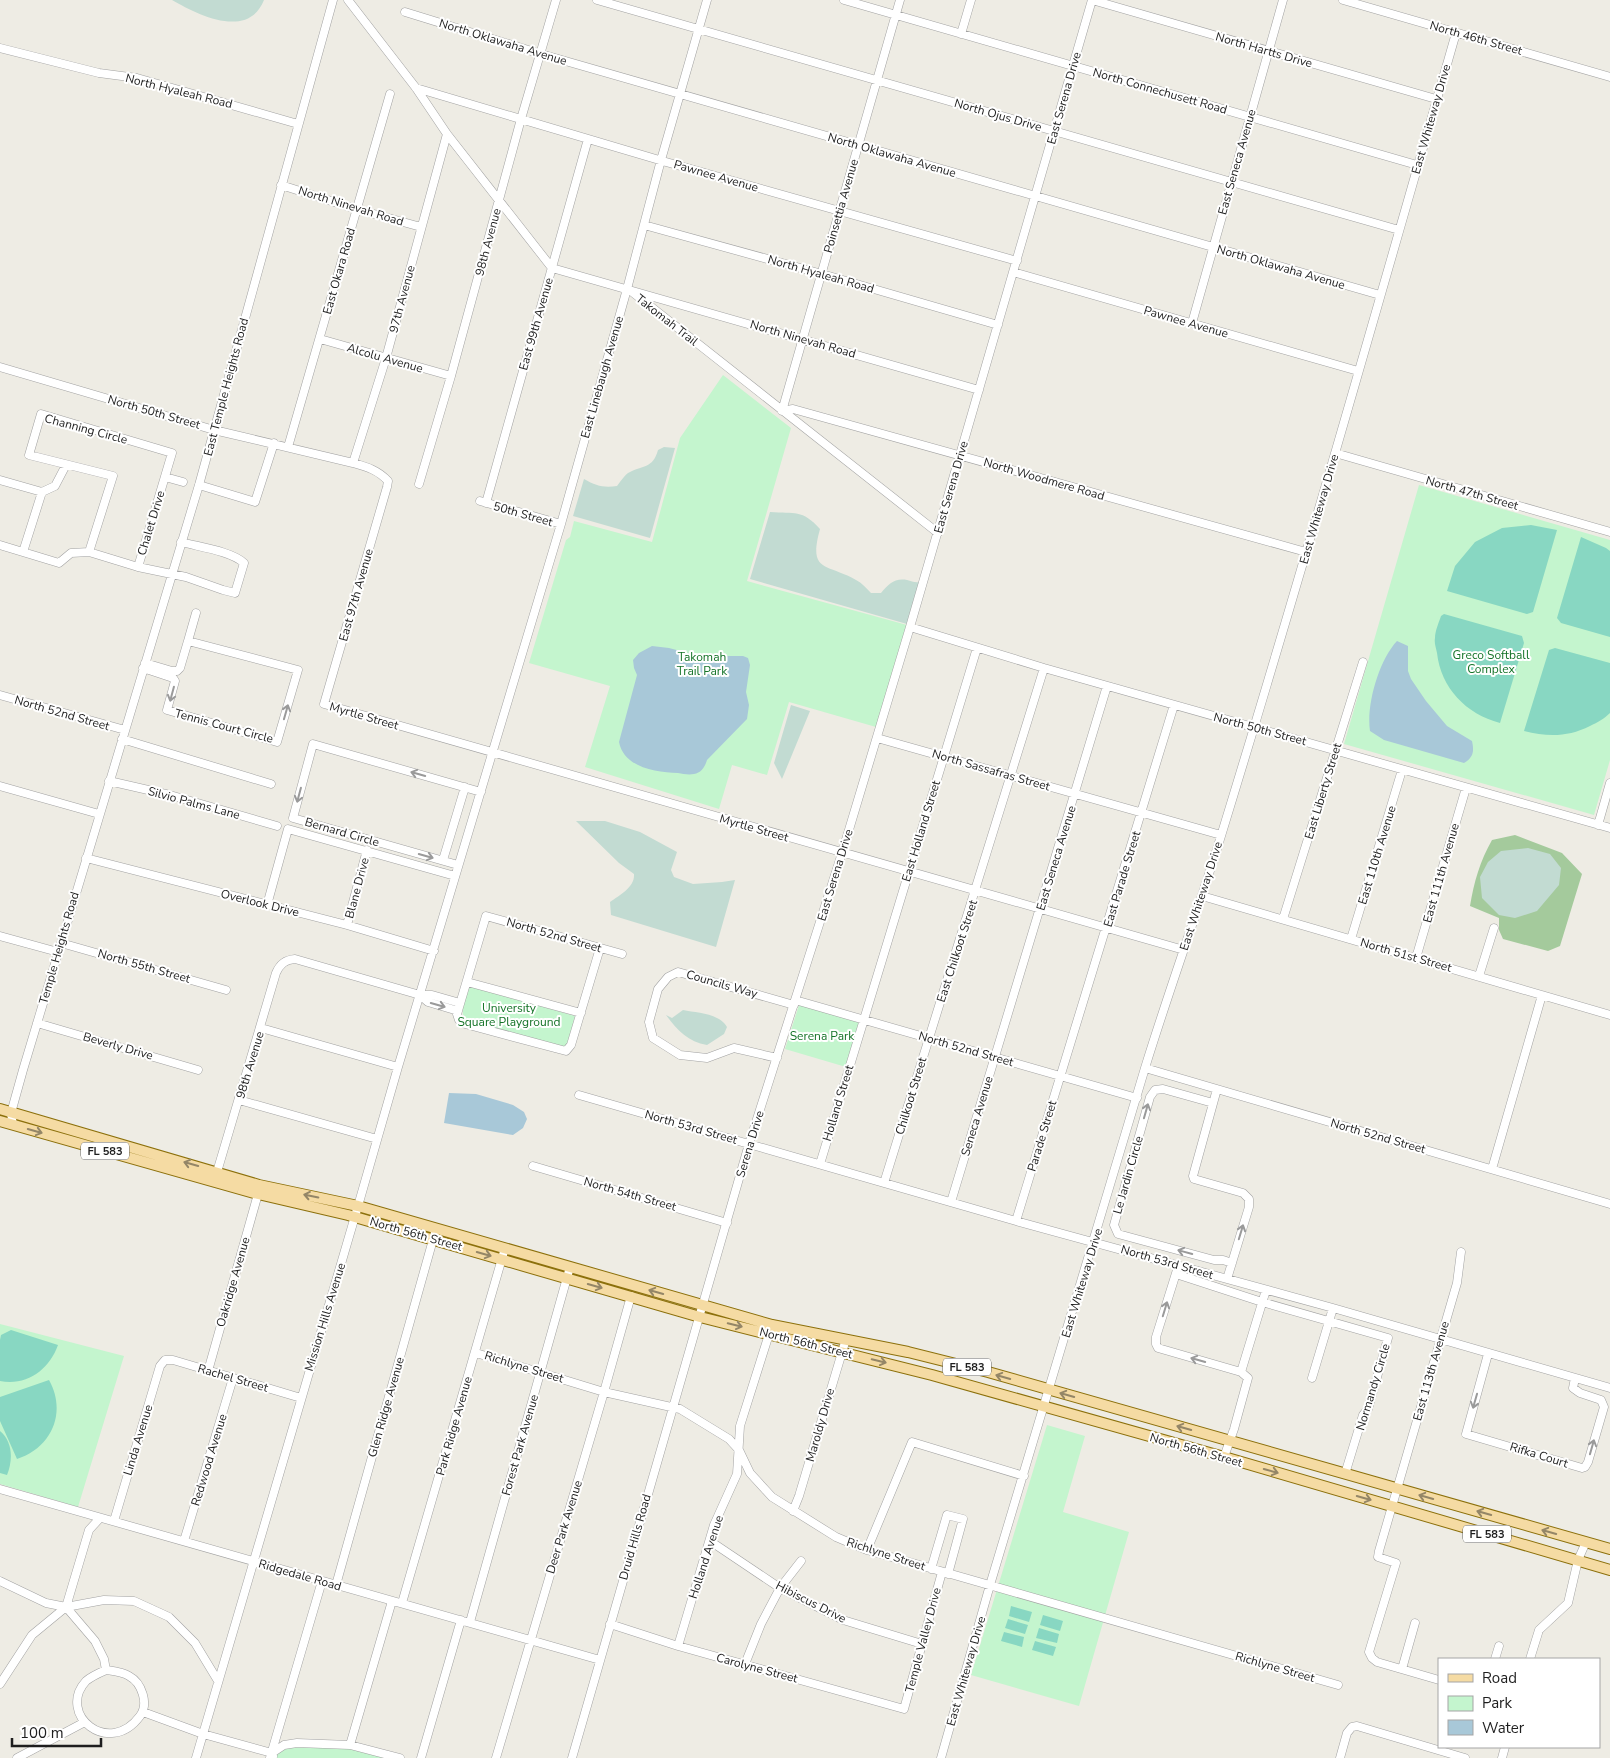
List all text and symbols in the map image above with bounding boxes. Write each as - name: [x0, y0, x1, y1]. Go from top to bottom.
- street label: North Oklawaha Avenue: [437, 15, 569, 69]
- street label: North 46th Street: [1428, 17, 1525, 59]
- street label: North Hartts Drive: [1214, 29, 1314, 71]
- street label: East Serena Drive: [1043, 50, 1085, 146]
- street label: East Whiteway Drive: [1408, 62, 1454, 176]
- street label: North Connechusett Road: [1091, 64, 1229, 118]
- street label: North Hyaleah Road: [124, 70, 234, 112]
- street label: North Ojus Drive: [952, 95, 1044, 135]
- street label: East Seneca Avenue: [1214, 107, 1260, 217]
- street label: North Oklawaha Avenue: [826, 129, 958, 181]
- street label: Pawnee Avenue: [672, 156, 760, 196]
- street label: Poinsettia Avenue: [820, 157, 862, 255]
- street label: North Ninevah Road: [296, 182, 406, 230]
- street label: 98th Avenue: [471, 206, 505, 278]
- street label: East Okara Road: [319, 226, 359, 316]
- street label: North Oklawaha Avenue: [1215, 241, 1347, 293]
- street label: North Hyaleah Road: [766, 251, 876, 297]
- street label: 97th Avenue: [385, 263, 419, 335]
- street label: East 99th Avenue: [515, 276, 557, 372]
- street label: Takomah Trail: [633, 291, 702, 350]
- street label: Pawnee Avenue: [1142, 302, 1230, 342]
- street label: East Linebaugh Avenue: [577, 314, 627, 440]
- street label: East Temple Heights Road: [200, 316, 252, 458]
- street label: North Ninevah Road: [748, 316, 858, 362]
- street label: Alcolu Avenue: [345, 339, 425, 377]
- street label: North 50th Street: [106, 391, 203, 433]
- street label: Channing Circle: [43, 410, 129, 448]
- street label: East Serena Drive: [930, 439, 972, 535]
- street label: East Whiteway Drive: [1296, 452, 1342, 566]
- street label: North Woodmere Road: [982, 454, 1106, 504]
- street label: North 47th Street: [1424, 472, 1521, 514]
- street label: Chalet Drive: [134, 489, 168, 557]
- street label: 50th Street: [491, 498, 555, 530]
- street label: East 97th Avenue: [335, 547, 377, 643]
- park label: Greco Softball Complex: [1453, 647, 1530, 677]
- park label: Takomah Trail Park: [677, 649, 728, 679]
- one-way arrow: [166, 686, 176, 702]
- street label: North 52nd Street: [13, 692, 112, 734]
- street label: Myrtle Street: [328, 699, 401, 734]
- one-way arrow: [282, 704, 292, 720]
- street label: Tennis Court Circle: [173, 705, 275, 747]
- street label: North 50th Street: [1212, 709, 1309, 749]
- street label: East Liberty Street: [1301, 740, 1345, 841]
- street label: North Sassafras Street: [930, 745, 1053, 795]
- one-way arrow: [411, 769, 427, 778]
- street label: East Holland Street: [898, 778, 944, 884]
- street label: Silvio Palms Lane: [146, 783, 242, 823]
- one-way arrow: [293, 787, 303, 803]
- street label: East Seneca Avenue: [1032, 804, 1080, 912]
- street label: East 110th Avenue: [1354, 804, 1400, 906]
- street label: Myrtle Street: [718, 811, 791, 846]
- street label: Bernard Circle: [303, 814, 381, 850]
- street label: East 111th Avenue: [1419, 821, 1463, 925]
- street label: East Serena Drive: [813, 827, 857, 923]
- street label: East Parade Street: [1100, 828, 1144, 929]
- street label: East Whiteway Drive: [1176, 840, 1226, 952]
- one-way arrow: [418, 851, 434, 861]
- street label: Blane Drive: [341, 856, 373, 920]
- street label: Overlook Drive: [219, 886, 301, 920]
- street label: Temple Heights Road: [35, 890, 83, 1006]
- street label: East Chilkoot Street: [933, 897, 981, 1004]
- street label: North 52nd Street: [505, 914, 604, 956]
- street label: North 51st Street: [1358, 934, 1454, 976]
- street label: North 55th Street: [96, 945, 193, 987]
- street label: Councils Way: [684, 966, 760, 1002]
- one-way arrow: [430, 1000, 446, 1010]
- park label: University Square Playground: [457, 1000, 561, 1030]
- street label: Beverly Drive: [81, 1028, 155, 1064]
- park label: Serena Park: [790, 1028, 855, 1044]
- street label: North 52nd Street: [917, 1028, 1016, 1070]
- street label: 98th Avenue: [232, 1030, 268, 1100]
- street label: Chilkoot Street: [892, 1054, 931, 1137]
- street label: Holland Street: [819, 1062, 857, 1143]
- street label: Seneca Avenue: [957, 1074, 997, 1158]
- street label: Parade Street: [1024, 1098, 1061, 1173]
- one-way arrow: [1141, 1104, 1151, 1120]
- street label: North 53rd Street: [643, 1106, 740, 1148]
- street label: Serena Drive: [732, 1109, 768, 1179]
- street label: North 52nd Street: [1329, 1115, 1428, 1157]
- one-way arrow: [27, 1127, 43, 1136]
- street label: Le Jardin Circle: [1109, 1134, 1147, 1216]
- road number: FL 583: [81, 1142, 129, 1160]
- one-way arrow: [184, 1159, 200, 1168]
- street label: North 54th Street: [582, 1173, 679, 1215]
- one-way arrow: [303, 1191, 319, 1200]
- street label: North 56th Street: [368, 1213, 465, 1255]
- one-way arrow: [1237, 1225, 1247, 1241]
- street label: East Whiteway Drive: [1058, 1226, 1106, 1340]
- street label: Oakridge Avenue: [212, 1235, 254, 1329]
- street label: North 53rd Street: [1119, 1241, 1216, 1283]
- one-way arrow: [1178, 1247, 1194, 1257]
- one-way arrow: [476, 1249, 492, 1259]
- street label: Mission Hills Avenue: [301, 1261, 349, 1373]
- one-way arrow: [587, 1281, 603, 1291]
- one-way arrow: [649, 1287, 665, 1297]
- one-way arrow: [1160, 1301, 1170, 1317]
- street label: East 113th Avenue: [1409, 1319, 1453, 1423]
- one-way arrow: [726, 1321, 742, 1331]
- street label: North 56th Street: [758, 1324, 855, 1363]
- street label: Normandy Circle: [1352, 1342, 1394, 1432]
- street label: Richlyne Street: [483, 1347, 566, 1387]
- one-way arrow: [1190, 1354, 1206, 1364]
- street label: Glen Ridge Avenue: [364, 1355, 408, 1459]
- one-way arrow: [871, 1356, 887, 1366]
- road number: FL 583: [943, 1358, 991, 1375]
- street label: Rachel Street: [196, 1360, 271, 1396]
- one-way arrow: [995, 1371, 1011, 1381]
- street label: Park Ridge Avenue: [432, 1375, 476, 1477]
- street label: Maroldy Drive: [802, 1386, 838, 1464]
- one-way arrow: [1060, 1390, 1076, 1400]
- one-way arrow: [1469, 1392, 1479, 1408]
- street label: Forest Park Avenue: [498, 1393, 542, 1497]
- street label: Linda Avenue: [120, 1403, 156, 1477]
- street label: Redwood Avenue: [187, 1412, 231, 1508]
- one-way arrow: [1177, 1423, 1193, 1433]
- street label: North 56th Street: [1148, 1429, 1245, 1471]
- street label: Rifka Court: [1508, 1439, 1571, 1472]
- one-way arrow: [1588, 1439, 1598, 1455]
- one-way arrow: [1262, 1467, 1278, 1477]
- street label: Deer Park Avenue: [542, 1478, 586, 1576]
- street label: Druid Hills Road: [615, 1492, 655, 1582]
- one-way arrow: [1418, 1492, 1434, 1502]
- one-way arrow: [1355, 1493, 1371, 1503]
- one-way arrow: [1476, 1508, 1492, 1518]
- street label: Holland Avenue: [685, 1513, 727, 1601]
- road number: FL 583: [1463, 1526, 1511, 1542]
- one-way arrow: [1542, 1526, 1558, 1536]
- street label: Richlyne Street: [845, 1534, 928, 1574]
- street label: Ridgedale Road: [257, 1556, 343, 1594]
- street label: Hibiscus Drive: [773, 1577, 849, 1627]
- street label: Temple Valley Drive: [901, 1586, 945, 1694]
- street label: East Whiteway Drive: [943, 1614, 989, 1728]
- street label: Richlyne Street: [1233, 1648, 1317, 1686]
- street label: Carolyne Street: [714, 1649, 800, 1687]
- legend: [1438, 1658, 1600, 1748]
- text: Road: [1482, 1668, 1517, 1688]
- text: Park: [1482, 1693, 1512, 1713]
- scale bar: [12, 1716, 101, 1748]
- text: Water: [1482, 1718, 1525, 1738]
- text: 100 m: [20, 1723, 64, 1743]

